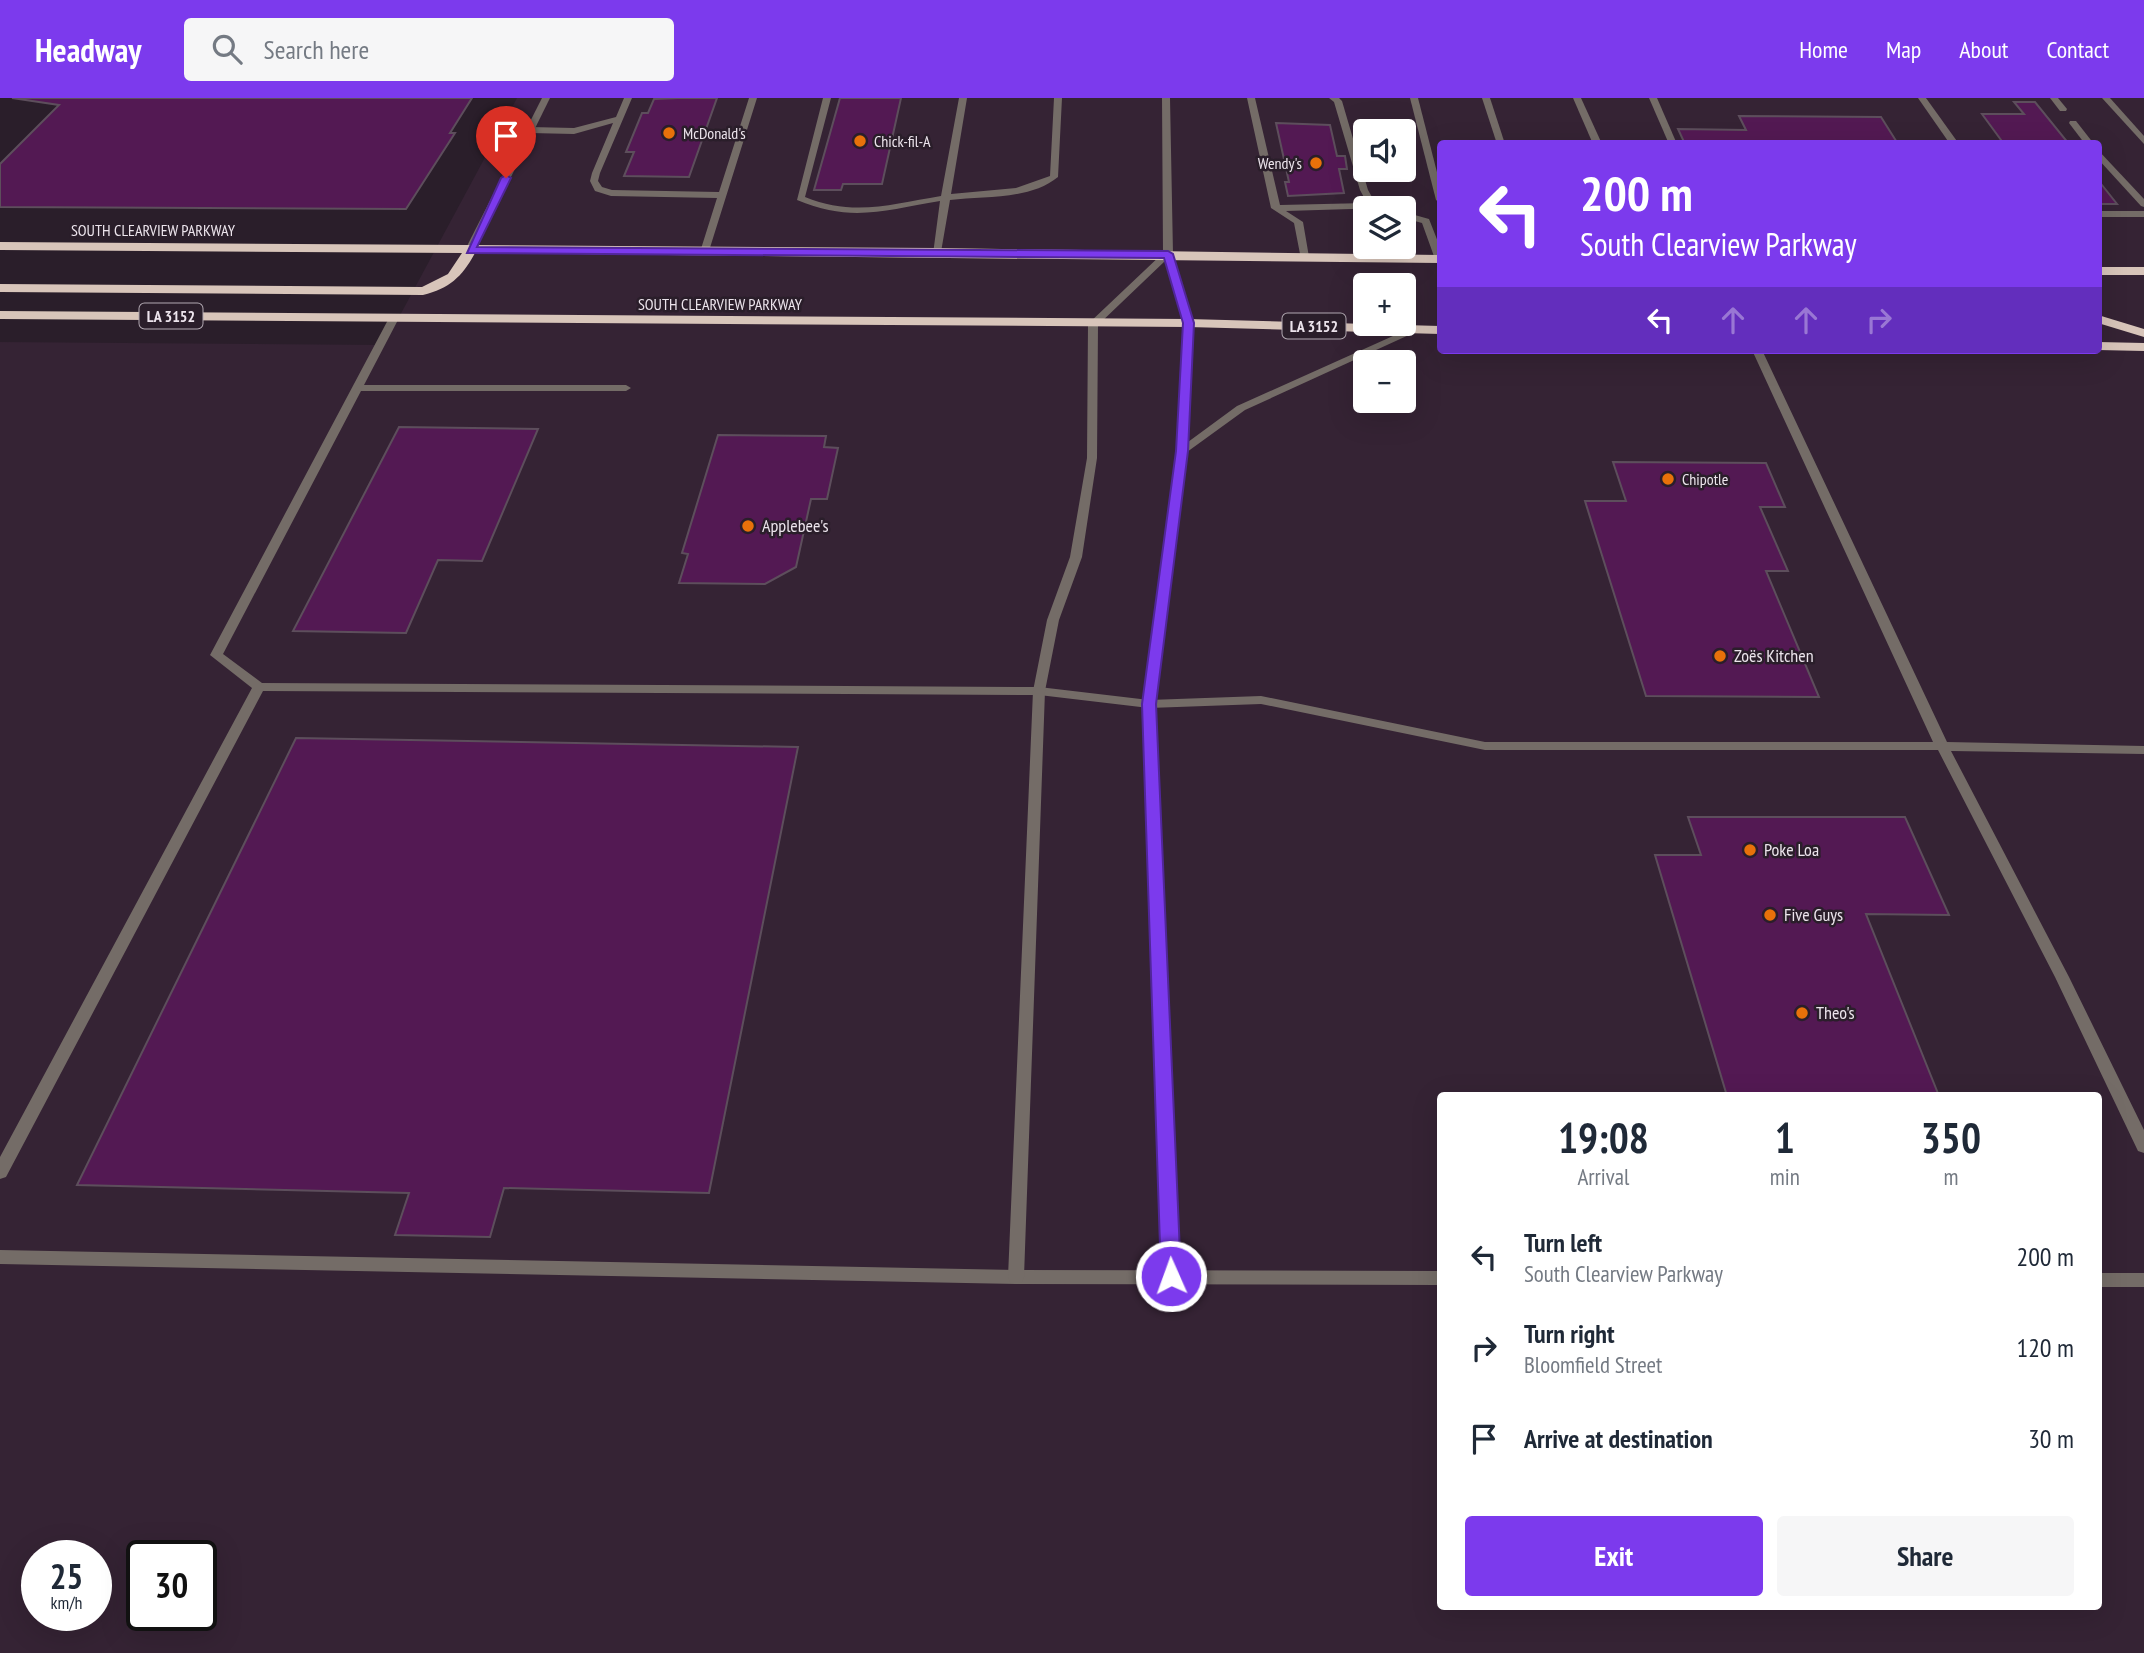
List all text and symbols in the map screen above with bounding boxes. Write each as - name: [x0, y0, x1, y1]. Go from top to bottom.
- search box: [184, 18, 674, 81]
- text: Headway: [35, 28, 142, 71]
- icon: search: [208, 30, 246, 68]
- text: Search here: [264, 33, 369, 66]
- text: Home: [1799, 34, 1848, 65]
- text: Map: [1886, 34, 1921, 65]
- text: About: [1959, 34, 2008, 65]
- text: Contact: [2046, 34, 2109, 65]
- pin: [476, 106, 536, 178]
- icon: arrive: [487, 117, 525, 155]
- map controls: [1353, 119, 1416, 413]
- button: sound: [1353, 119, 1416, 182]
- place label: McDonald's: [683, 123, 746, 143]
- marker: McDonald's: [661, 125, 677, 141]
- place label: Chick-fil-A: [874, 131, 931, 151]
- marker: Chick-fil-A: [852, 133, 868, 149]
- place label: Wendy's: [1258, 153, 1302, 173]
- marker: Wendy's: [1308, 155, 1324, 171]
- text: 200 m: [1580, 161, 1693, 225]
- icon: left: [1465, 168, 1556, 259]
- button: layers: [1353, 196, 1416, 259]
- street label: SOUTH CLEARVIEW PARKWAY: [71, 220, 236, 240]
- text: South Clearview Parkway: [1580, 223, 1857, 265]
- button: +: [1353, 273, 1416, 336]
- street label: SOUTH CLEARVIEW PARKWAY: [638, 294, 803, 314]
- icon: left: [1641, 301, 1679, 339]
- icon: ahead: [1714, 301, 1752, 339]
- icon: ahead: [1787, 301, 1825, 339]
- icon: right: [1860, 301, 1898, 339]
- road number: LA 3152: [140, 304, 202, 328]
- road number: LA 3152: [1282, 314, 1346, 338]
- button: −: [1353, 350, 1416, 413]
- place label: Chipotle: [1682, 469, 1728, 489]
- marker: Chipotle: [1660, 471, 1676, 487]
- place label: Applebee's: [762, 514, 829, 537]
- marker: Applebee's: [740, 518, 756, 534]
- place label: Zoës Kitchen: [1734, 644, 1814, 667]
- marker: Zoës Kitchen: [1712, 648, 1728, 664]
- place label: Poke Loa: [1764, 838, 1819, 861]
- marker: Poke Loa: [1742, 842, 1758, 858]
- place label: Five Guys: [1784, 903, 1843, 926]
- marker: Five Guys: [1762, 907, 1778, 923]
- place label: Theo's: [1816, 1001, 1855, 1024]
- marker: Theo's: [1794, 1005, 1810, 1021]
- text: 19:08: [1558, 1110, 1649, 1165]
- text: 1: [1775, 1110, 1795, 1165]
- text: 350: [1921, 1110, 1981, 1165]
- text: Arrival: [1577, 1162, 1629, 1191]
- text: min: [1770, 1162, 1800, 1191]
- text: m: [1943, 1162, 1958, 1191]
- text: Turn left: [1524, 1226, 1602, 1259]
- icon: left: [1465, 1238, 1503, 1276]
- position arrow: [1134, 1239, 1208, 1313]
- text: 200 m: [2016, 1240, 2074, 1273]
- text: South Clearview Parkway: [1524, 1259, 1723, 1288]
- text: Turn right: [1524, 1317, 1615, 1350]
- icon: right: [1465, 1329, 1503, 1367]
- text: 120 m: [2016, 1331, 2074, 1364]
- text: Bloomfield Street: [1524, 1350, 1662, 1379]
- icon: arrive: [1465, 1420, 1503, 1458]
- text: Arrive at destination: [1524, 1422, 1713, 1455]
- text: 30 m: [2028, 1422, 2074, 1455]
- button: Exit: [1465, 1516, 1763, 1596]
- button: Share: [1777, 1516, 2074, 1596]
- speed limit sign: 30: [126, 1540, 217, 1631]
- text: 25: [50, 1553, 83, 1599]
- text: km/h: [51, 1591, 82, 1614]

